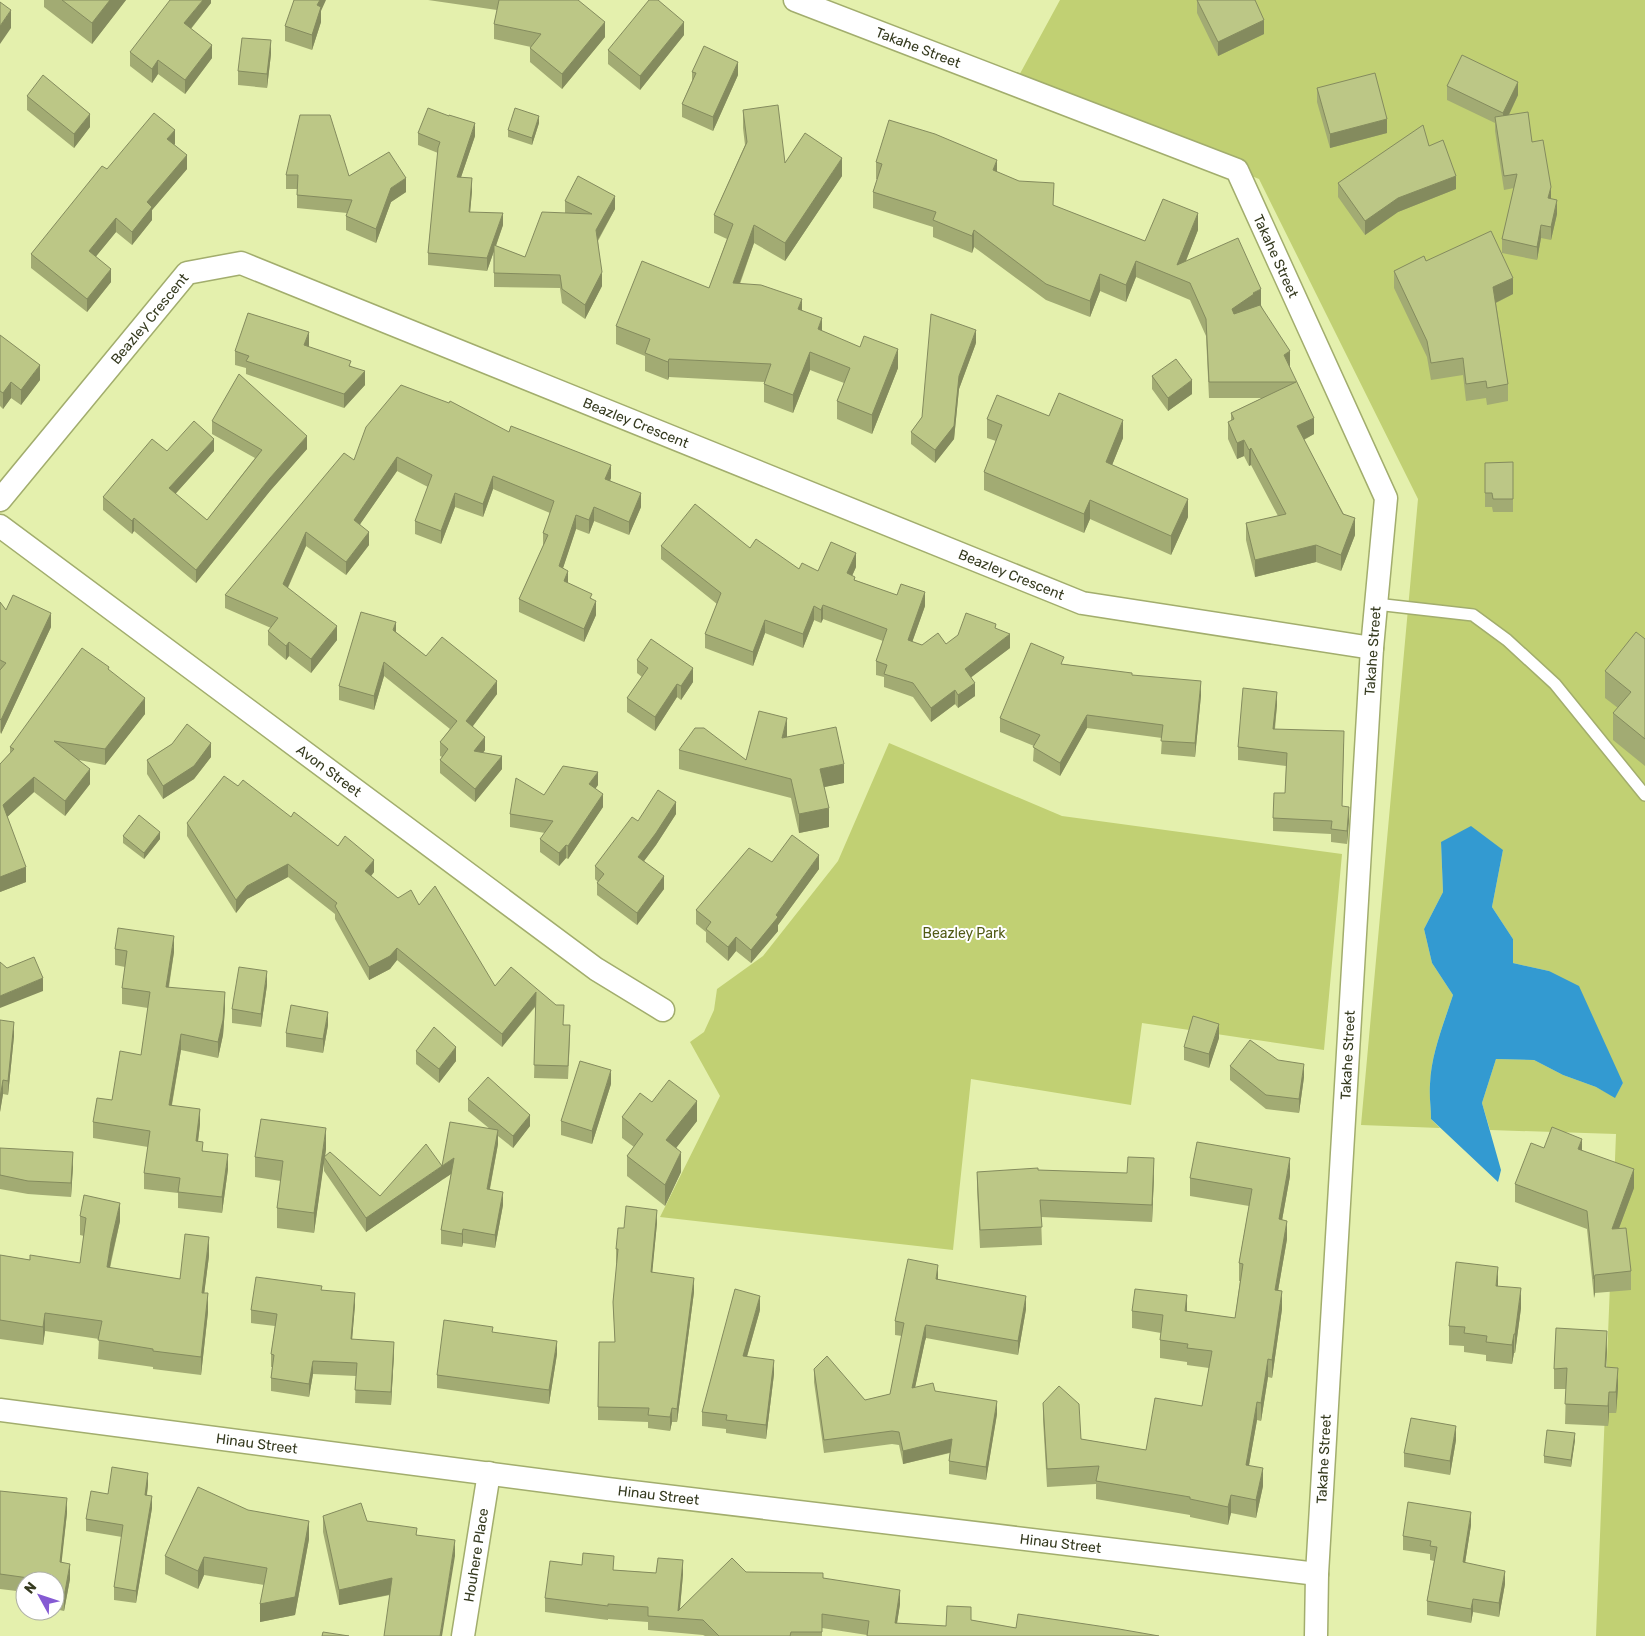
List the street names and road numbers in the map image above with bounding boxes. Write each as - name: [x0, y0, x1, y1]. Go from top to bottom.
- street label: Takahe Street: [873, 23, 964, 72]
- street label: Takahe Street: [1250, 212, 1303, 301]
- street label: Beazley Crescent: [107, 269, 192, 368]
- street label: Beazley Crescent: [580, 394, 692, 452]
- street label: Beazley Crescent: [956, 545, 1067, 604]
- street label: Takahe Street: [1361, 605, 1385, 696]
- street label: Avon Street: [293, 741, 365, 801]
- street label: Takahe Street: [1337, 1009, 1359, 1100]
- street label: Takahe Street: [1313, 1413, 1335, 1504]
- street label: Hinau Street: [215, 1430, 299, 1457]
- street label: Hinau Street: [617, 1482, 701, 1509]
- street label: Houhere Place: [460, 1507, 492, 1603]
- street label: Hinau Street: [1019, 1530, 1103, 1557]

